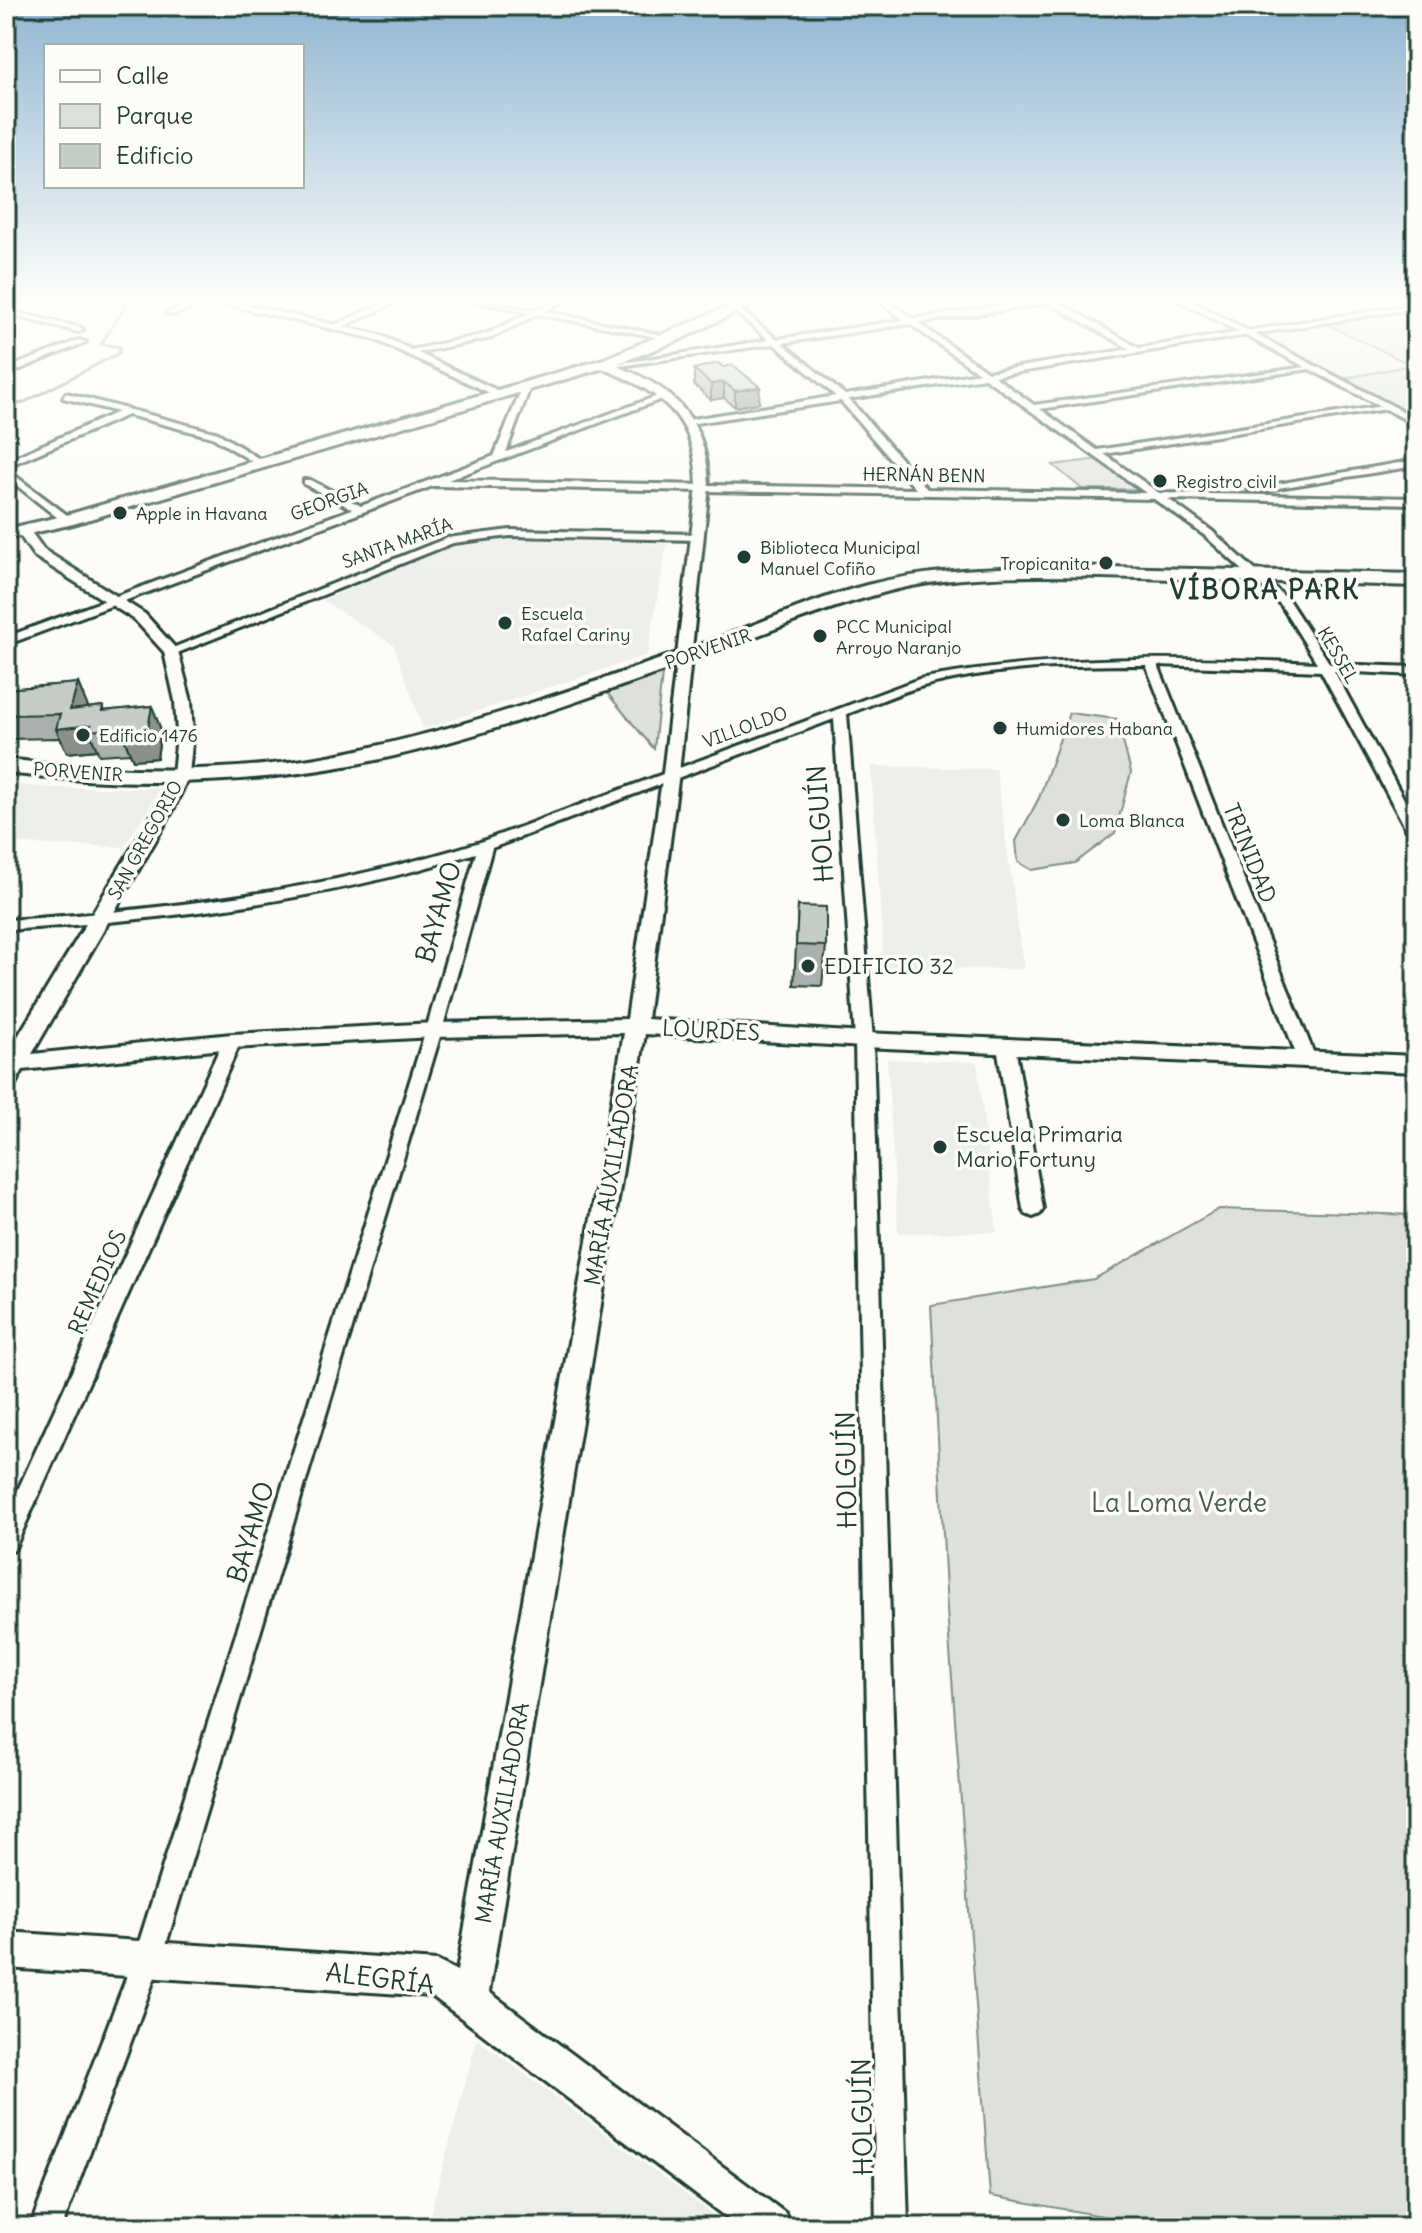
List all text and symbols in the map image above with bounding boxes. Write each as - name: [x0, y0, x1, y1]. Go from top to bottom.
- legend: [44, 44, 304, 188]
- text: Calle: [116, 60, 169, 90]
- text: Parque: [116, 100, 193, 130]
- text: Edificio: [116, 140, 194, 170]
- street label: HERNÁN BENN: [862, 462, 986, 488]
- place label: Registro civil: [1176, 470, 1277, 493]
- marker: Registro civil: [1151, 472, 1169, 490]
- street label: GEORGIA: [287, 476, 371, 526]
- place label: Apple in Havana: [136, 502, 268, 525]
- marker: Apple in Havana: [111, 504, 129, 522]
- street label: SANTA MARÍA: [339, 512, 455, 574]
- place label: Biblioteca Municipal Manuel Cofiño: [760, 536, 920, 580]
- marker: Biblioteca Municipal Manuel Cofiño: [735, 548, 753, 566]
- place label: Tropicanita: [1000, 552, 1090, 575]
- marker: Tropicanita: [1097, 554, 1115, 572]
- district label: VÍBORA PARK: [1170, 572, 1360, 606]
- place label: Escuela Rafael Cariny: [521, 602, 630, 646]
- marker: Escuela Rafael Cariny: [496, 614, 514, 632]
- place label: PCC Municipal Arroyo Naranjo: [836, 615, 961, 659]
- street label: KESSEL: [1313, 622, 1364, 688]
- street label: PORVENIR: [662, 624, 754, 674]
- marker: PCC Municipal Arroyo Naranjo: [811, 627, 829, 645]
- street label: VILLOLDO: [700, 701, 790, 753]
- place label: Humidores Habana: [1016, 717, 1173, 740]
- marker: Humidores Habana: [991, 719, 1009, 737]
- place label: Edificio 1476: [99, 724, 198, 747]
- marker: Edificio 1476: [74, 726, 92, 744]
- street label: PORVENIR: [32, 757, 124, 787]
- street label: HOLGUÍN: [798, 764, 841, 884]
- street label: SAN GREGORIO: [103, 776, 187, 904]
- street label: TRINIDAD: [1217, 799, 1283, 907]
- place label: Loma Blanca: [1079, 809, 1185, 832]
- marker: Loma Blanca: [1054, 811, 1072, 829]
- street label: BAYAMO: [408, 857, 468, 967]
- place label: EDIFICIO 32: [824, 952, 954, 980]
- marker: EDIFICIO 32: [799, 957, 817, 975]
- street label: LOURDES: [661, 1013, 761, 1047]
- street label: MARÍA AUXILIADORA: [578, 1062, 644, 1288]
- place label: Escuela Primaria Mario Fortuny: [956, 1120, 1123, 1173]
- marker: Escuela Primaria Mario Fortuny: [931, 1138, 949, 1156]
- street label: REMEDIOS: [62, 1225, 132, 1339]
- street label: HOLGUÍN: [827, 1411, 864, 1529]
- street label: BAYAMO: [219, 1477, 281, 1587]
- park label: La Loma Verde: [1091, 1486, 1267, 1519]
- street label: MARÍA AUXILIADORA: [469, 1700, 535, 1926]
- street label: ALEGRÍA: [324, 1954, 436, 2001]
- street label: HOLGUÍN: [843, 2058, 880, 2176]

